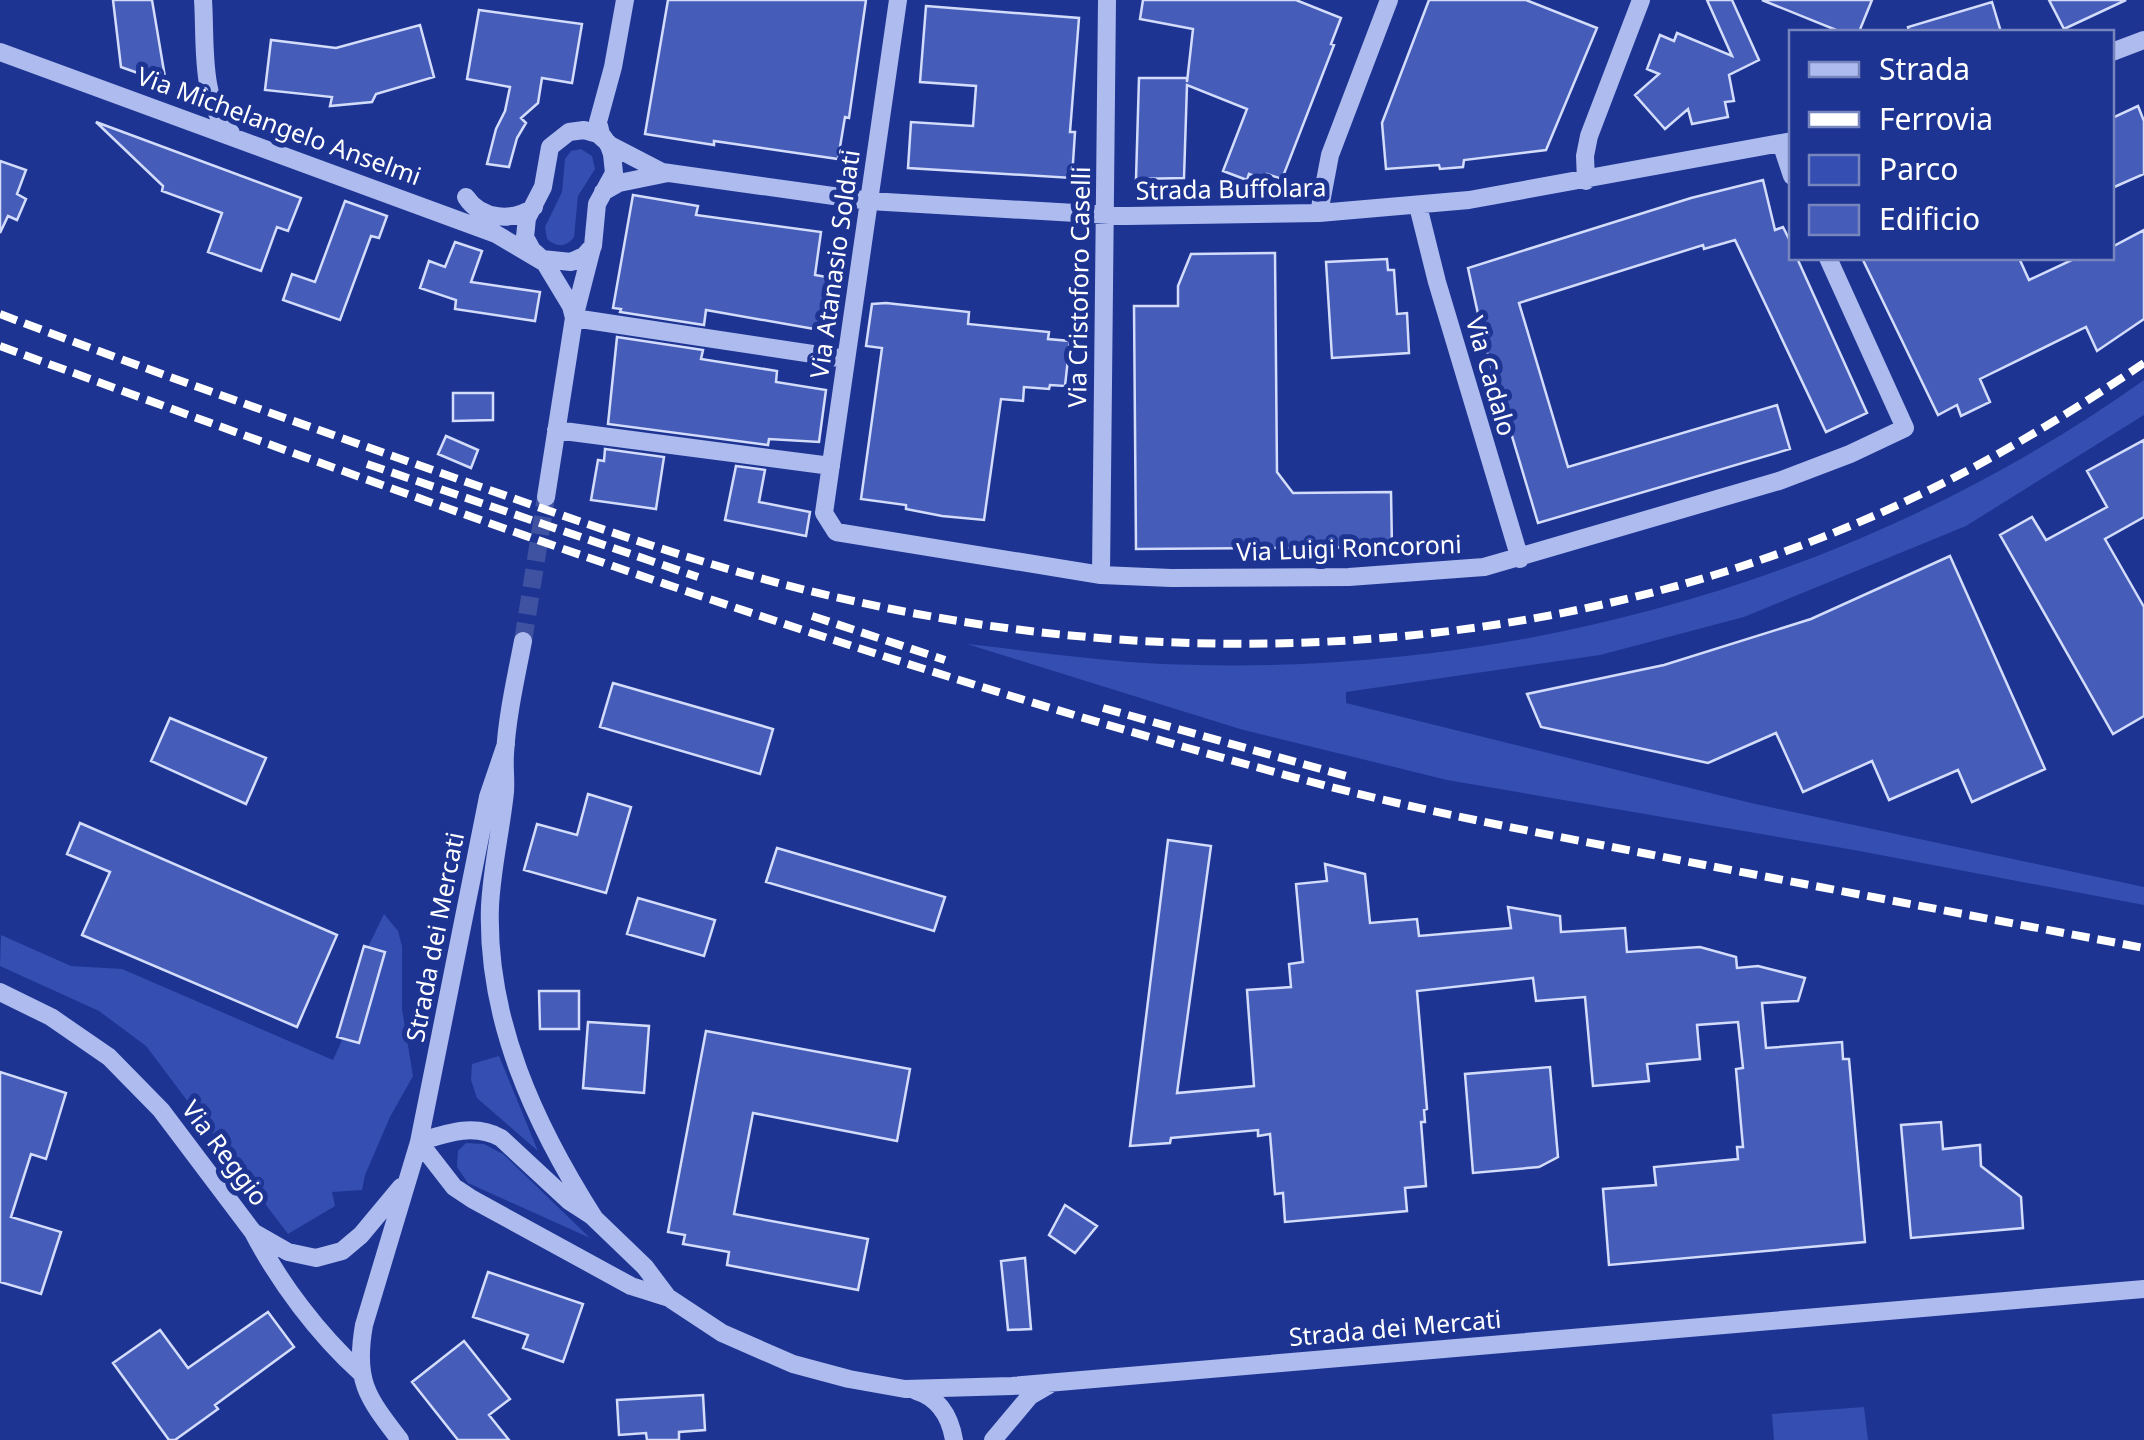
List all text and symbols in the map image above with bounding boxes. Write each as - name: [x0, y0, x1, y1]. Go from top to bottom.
- legend: [1789, 30, 2114, 260]
- text: Strada: [1879, 48, 1970, 89]
- street label: Via Michelangelo Anselmi: [133, 58, 426, 192]
- text: Ferrovia: [1879, 98, 1993, 139]
- street label: Via Atanasio Soldati: [801, 147, 867, 380]
- text: Parco: [1879, 148, 1958, 189]
- street label: Via Cristoforo Caselli: [1059, 166, 1097, 408]
- street label: Strada Buffolara: [1135, 169, 1327, 207]
- text: Edificio: [1879, 198, 1980, 239]
- street label: Via Cadalo: [1459, 312, 1525, 439]
- street label: Via Luigi Roncoroni: [1236, 526, 1462, 568]
- street label: Strada dei Mercati: [397, 829, 471, 1045]
- street label: Via Reggio: [175, 1093, 277, 1212]
- street label: Strada dei Mercati: [1287, 1301, 1503, 1353]

